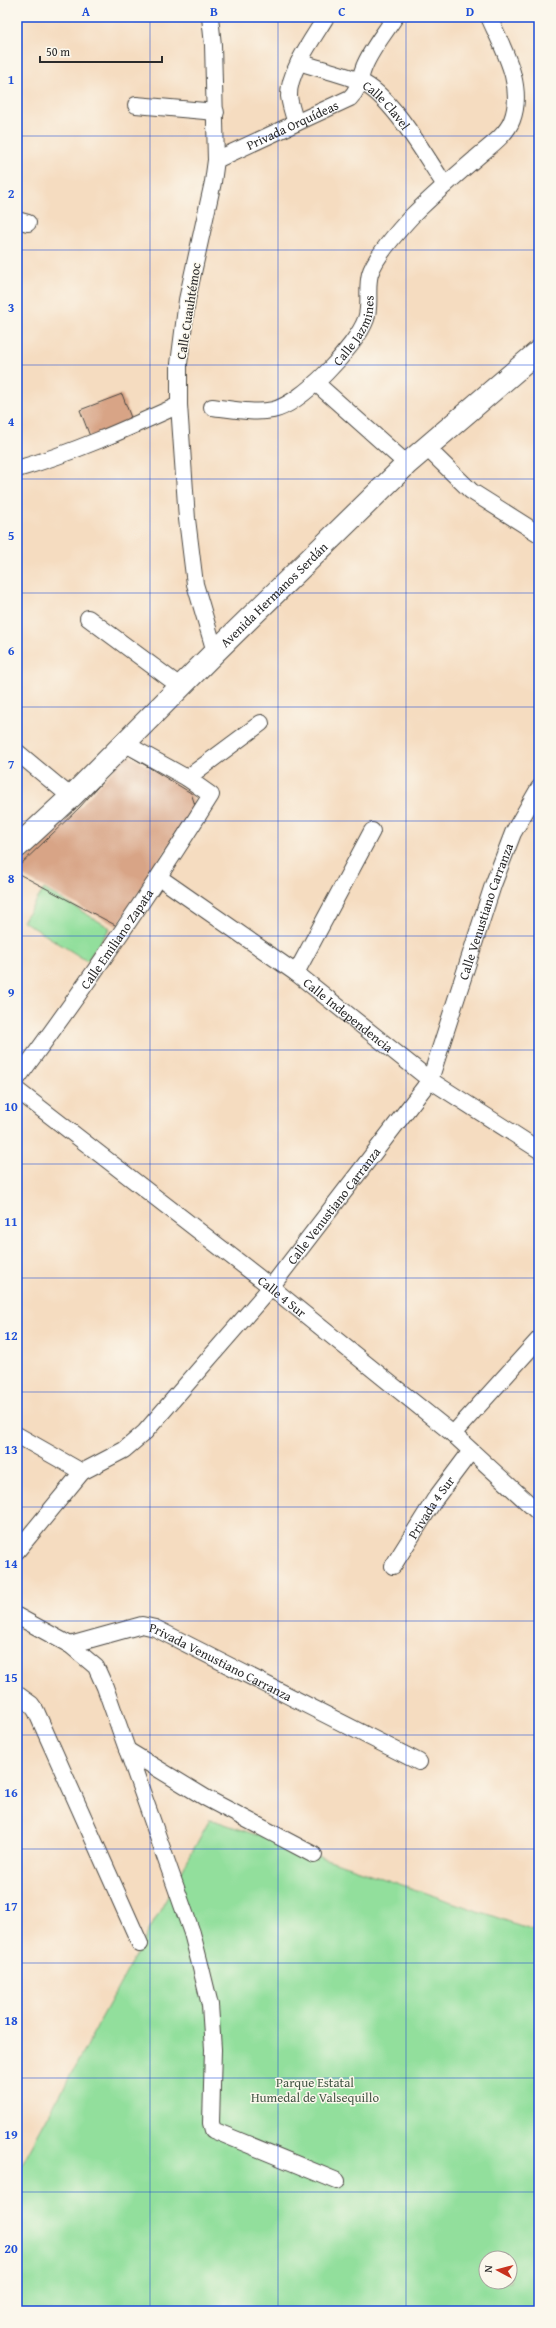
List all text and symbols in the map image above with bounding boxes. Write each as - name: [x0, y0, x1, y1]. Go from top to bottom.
- text: A: [82, 2, 91, 21]
- text: B: [210, 2, 218, 21]
- text: C: [338, 2, 346, 21]
- text: D: [466, 2, 474, 21]
- scale bar: [40, 38, 162, 64]
- text: 50 m: [46, 43, 70, 60]
- text: 1: [8, 70, 14, 89]
- street label: Calle Clavel: [359, 76, 415, 134]
- street label: Privada Orquídeas: [243, 96, 342, 155]
- text: 2: [8, 184, 15, 203]
- street label: Calle Cuauhtémoc: [171, 261, 206, 361]
- street label: Calle Jazmines: [328, 295, 378, 370]
- text: 3: [8, 298, 14, 317]
- text: 4: [8, 412, 15, 431]
- text: 5: [8, 526, 15, 545]
- street label: Avenida Hermanos Serdán: [216, 537, 332, 652]
- text: 6: [8, 641, 15, 660]
- text: 7: [8, 755, 15, 774]
- street label: Calle Venustiano Carranza: [454, 840, 519, 982]
- text: 8: [8, 869, 15, 888]
- street label: Calle Emiliano Zapata: [76, 885, 159, 993]
- street label: Calle Independencia: [299, 973, 398, 1058]
- text: 9: [8, 983, 15, 1002]
- text: 10: [4, 1097, 18, 1116]
- street label: Calle Venustiano Carranza: [283, 1143, 386, 1269]
- text: 11: [4, 1212, 18, 1231]
- street label: Calle 4 Sur: [254, 1271, 311, 1322]
- text: 12: [4, 1326, 18, 1345]
- text: 13: [4, 1440, 18, 1459]
- street label: Privada 4 Sur: [403, 1471, 460, 1543]
- text: 14: [4, 1554, 18, 1573]
- street label: Privada Venustiano Carranza: [147, 1618, 296, 1706]
- text: 15: [4, 1668, 18, 1687]
- text: 16: [4, 1783, 18, 1802]
- text: 17: [4, 1897, 18, 1916]
- text: 18: [4, 2011, 18, 2030]
- park label: Parque Estatal Humedal de Valsequillo: [251, 2073, 379, 2107]
- text: 19: [4, 2125, 18, 2144]
- text: 20: [4, 2239, 18, 2258]
- north arrow: [478, 2250, 518, 2290]
- text: N: [480, 2264, 497, 2273]

